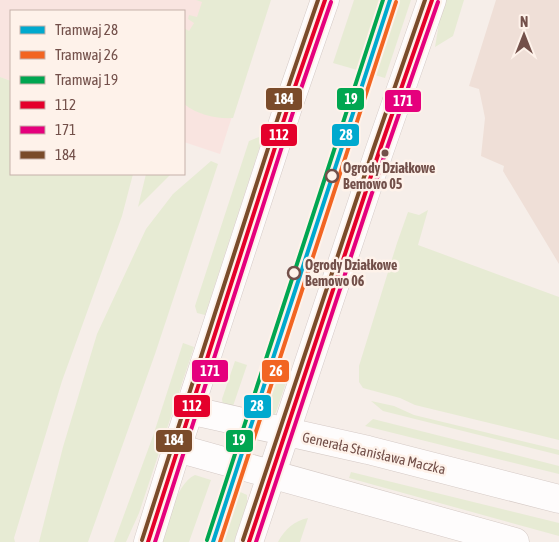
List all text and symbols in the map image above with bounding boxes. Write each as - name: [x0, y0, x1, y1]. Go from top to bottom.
- legend: [10, 10, 185, 175]
- north arrow: [499, 10, 549, 60]
- text: N: [520, 14, 528, 30]
- text: Tramwaj 28: [55, 21, 118, 38]
- text: Tramwaj 26: [55, 46, 118, 63]
- text: Tramwaj 19: [55, 71, 118, 88]
- line badge: 184: [265, 87, 303, 111]
- line badge: 19: [336, 87, 365, 111]
- line badge: 171: [384, 89, 422, 113]
- text: 184: [274, 91, 294, 107]
- text: 19: [344, 91, 358, 107]
- text: 171: [393, 93, 413, 109]
- text: 112: [55, 96, 76, 113]
- text: 171: [55, 121, 76, 138]
- line badge: 112: [260, 123, 298, 147]
- line badge: 28: [331, 123, 360, 147]
- text: 112: [269, 127, 289, 143]
- text: 28: [339, 127, 353, 143]
- text: 184: [55, 146, 76, 163]
- unlabelled marker: [380, 148, 390, 158]
- place label: Ogrody Działkowe Bemowo 05: [343, 160, 435, 192]
- marker: Ogrody Działkowe Bemowo 05: [325, 169, 339, 183]
- place label: Ogrody Działkowe Bemowo 06: [305, 257, 397, 289]
- marker: Ogrody Działkowe Bemowo 06: [287, 266, 301, 280]
- line badge: 171: [191, 359, 229, 383]
- line badge: 26: [261, 359, 290, 383]
- text: 171: [200, 363, 220, 379]
- text: 26: [269, 363, 283, 379]
- line badge: 112: [173, 394, 211, 418]
- line badge: 28: [243, 394, 272, 419]
- text: 112: [182, 398, 202, 414]
- text: 28: [250, 398, 264, 414]
- line badge: 184: [155, 429, 193, 453]
- line badge: 19: [225, 429, 254, 453]
- street label: Generała Stanisława Maczka: [301, 429, 447, 477]
- text: 184: [164, 432, 184, 448]
- text: 19: [232, 432, 246, 448]

